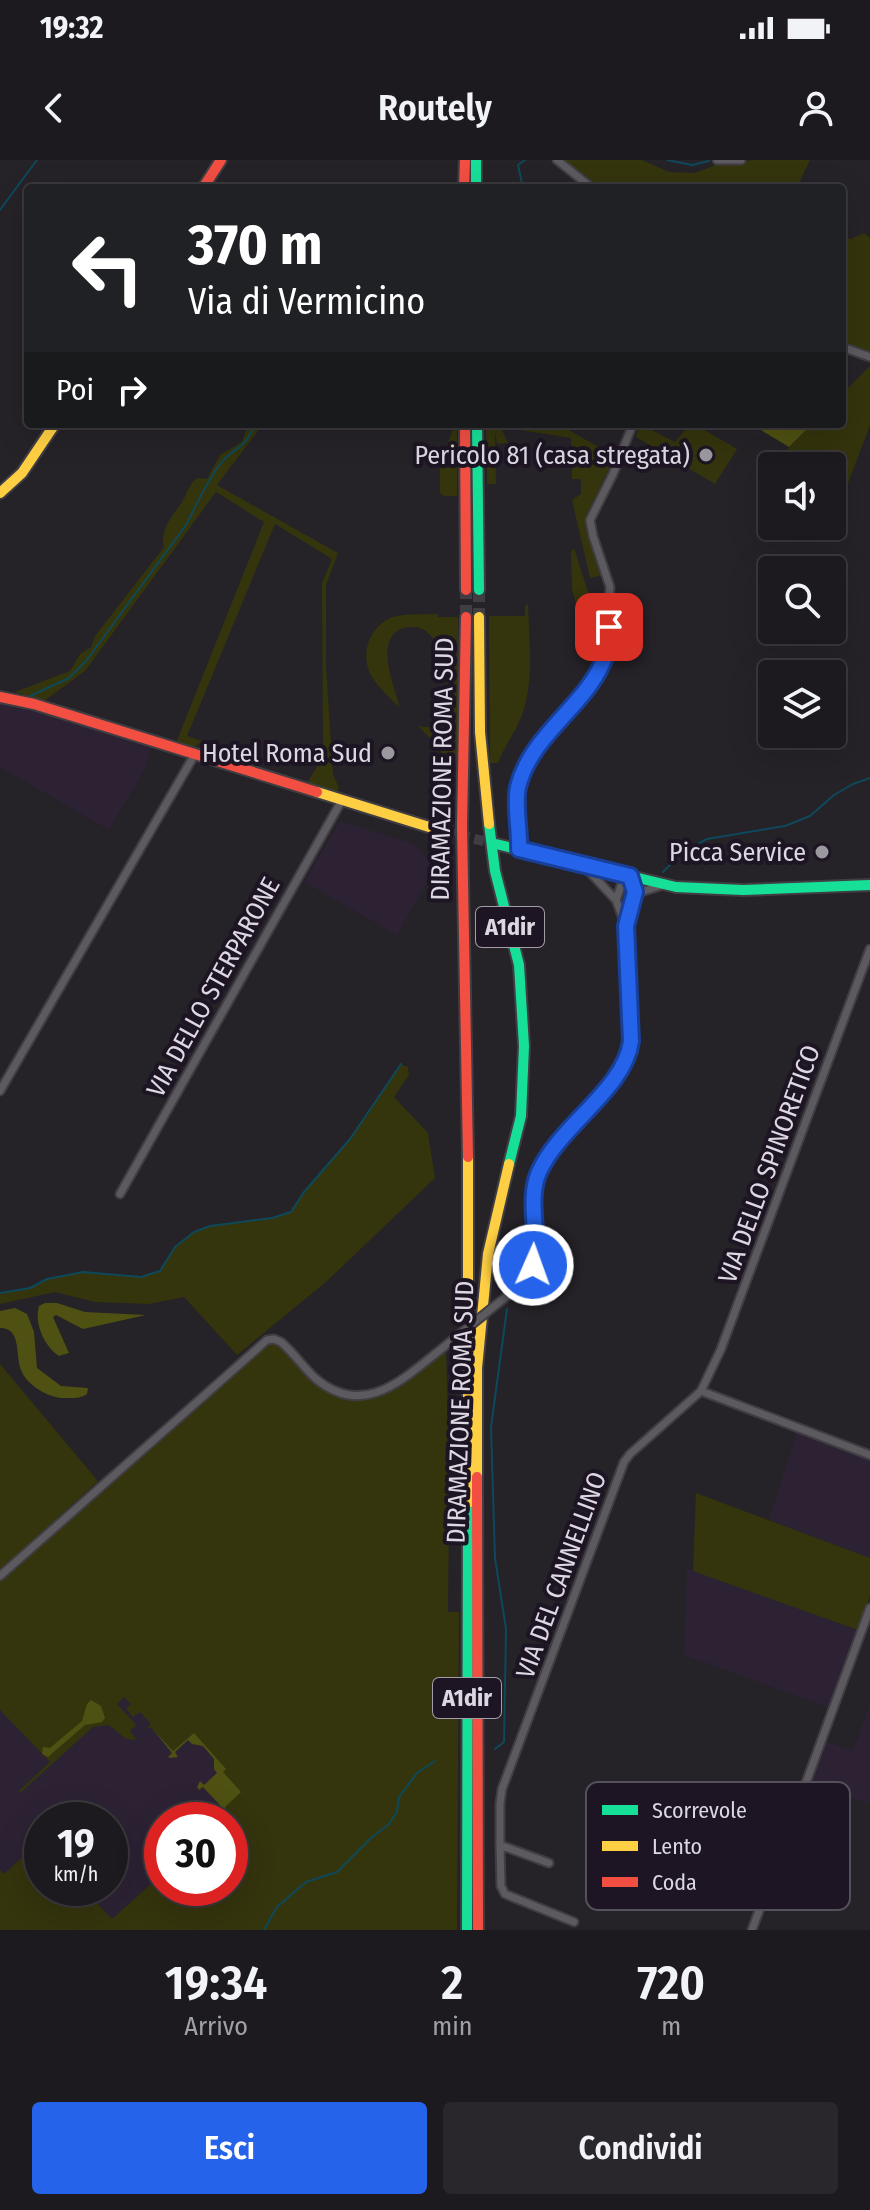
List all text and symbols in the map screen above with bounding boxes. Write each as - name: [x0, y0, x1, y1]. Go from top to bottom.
- text: 19:32: [40, 10, 103, 46]
- icon: back: [32, 86, 76, 130]
- text: Routely: [378, 86, 492, 130]
- icon: person: [794, 86, 838, 130]
- text: 370 m: [188, 212, 323, 279]
- icon: left: [56, 216, 160, 320]
- text: Via di Vermicino: [188, 280, 425, 324]
- icon: right: [110, 368, 154, 412]
- text: Poi: [56, 372, 94, 408]
- place label: Pericolo 81 (casa stregata): [414, 440, 690, 471]
- marker: Pericolo 81 (casa stregata): [697, 446, 715, 464]
- map controls: [758, 452, 846, 748]
- button: sound: [758, 452, 846, 540]
- button: search: [758, 556, 846, 644]
- pin: [575, 593, 643, 661]
- icon: arrive: [587, 605, 631, 649]
- street label: DIRAMAZIONE ROMA SUD: [425, 637, 460, 901]
- button: layers: [758, 660, 846, 748]
- place label: Hotel Roma Sud: [202, 738, 372, 769]
- marker: Hotel Roma Sud: [379, 744, 397, 762]
- place label: Picca Service: [669, 837, 806, 868]
- marker: Picca Service: [813, 843, 831, 861]
- street label: VIA DELLO STERPARONE: [140, 872, 287, 1102]
- road number: A1dir: [476, 907, 544, 947]
- street label: VIA DELLO SPINORETICO: [712, 1041, 827, 1287]
- position arrow: [491, 1223, 575, 1307]
- street label: DIRAMAZIONE ROMA SUD: [440, 1280, 481, 1544]
- street label: VIA DEL CANNELLINO: [510, 1468, 613, 1683]
- road number: A1dir: [433, 1678, 501, 1718]
- legend: [586, 1782, 850, 1910]
- text: Scorrevole: [652, 1797, 747, 1824]
- speed limit sign: 30: [144, 1802, 248, 1906]
- text: 19: [57, 1820, 95, 1868]
- text: Lento: [652, 1833, 702, 1860]
- text: km/h: [54, 1862, 98, 1886]
- text: Coda: [652, 1869, 697, 1896]
- text: 19:34: [165, 1954, 267, 2012]
- text: 2: [441, 1954, 463, 2012]
- text: 720: [637, 1954, 705, 2012]
- text: Arrivo: [184, 2011, 248, 2042]
- text: min: [432, 2011, 472, 2042]
- text: m: [661, 2011, 681, 2042]
- button: Esci: [32, 2102, 427, 2194]
- button: Condividi: [443, 2102, 838, 2194]

